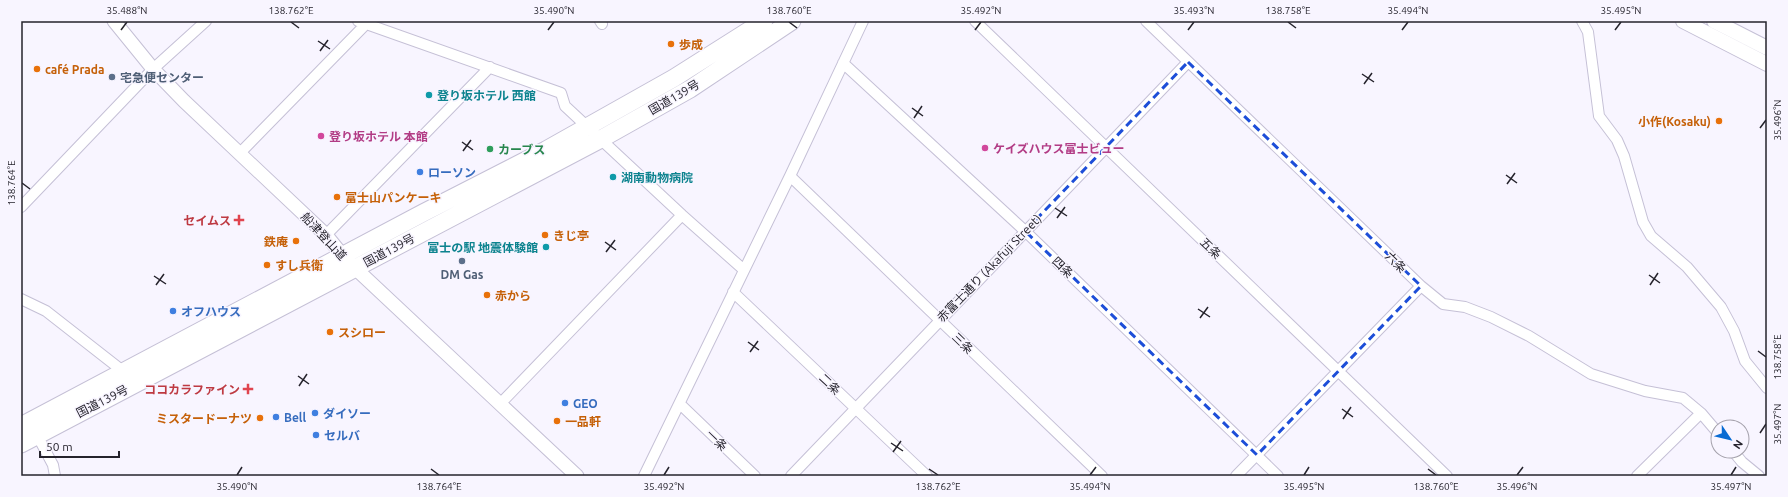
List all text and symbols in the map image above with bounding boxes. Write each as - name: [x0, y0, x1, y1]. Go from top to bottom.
- text: 35.488°N: [106, 5, 148, 16]
- text: 138.762°E: [268, 5, 314, 16]
- text: 35.490°N: [533, 5, 575, 16]
- text: 138.760°E: [766, 5, 812, 16]
- text: 35.492°N: [960, 5, 1002, 16]
- text: 35.493°N: [1173, 5, 1215, 16]
- text: 138.758°E: [1265, 5, 1311, 16]
- text: 35.494°N: [1387, 5, 1429, 16]
- text: 35.495°N: [1600, 5, 1642, 16]
- place label: 歩成: [679, 38, 703, 51]
- marker: 歩成: [666, 39, 676, 49]
- place label: café Prada: [45, 63, 104, 76]
- marker: café Prada: [32, 64, 42, 74]
- place label: 宅急便センター: [120, 71, 204, 84]
- marker: 宅急便センター: [107, 72, 117, 82]
- street label: 国道139号: [646, 77, 702, 117]
- place label: 登り坂ホテル 西館: [437, 89, 536, 102]
- marker: 登り坂ホテル 西館: [424, 90, 434, 100]
- text: 35.496°N: [1772, 99, 1783, 141]
- place label: 小作(Kosaku): [1638, 115, 1711, 129]
- marker: 小作(Kosaku): [1714, 116, 1724, 126]
- place label: 登り坂ホテル 本館: [329, 130, 428, 143]
- marker: 登り坂ホテル 本館: [316, 131, 326, 141]
- place label: ケイズハウス富士ビュー: [993, 142, 1124, 155]
- place label: カーブス: [498, 143, 545, 156]
- marker: ケイズハウス富士ビュー: [980, 143, 990, 153]
- marker: カーブス: [485, 144, 495, 154]
- text: 138.764°E: [6, 160, 17, 206]
- place label: ローソン: [428, 166, 476, 179]
- marker: ローソン: [415, 167, 425, 177]
- place label: 湖南動物病院: [621, 171, 693, 184]
- marker: 湖南動物病院: [608, 172, 618, 182]
- place label: 富士山パンケーキ: [345, 191, 442, 204]
- marker: 富士山パンケーキ: [332, 192, 342, 202]
- street label: 船津登山道: [299, 210, 349, 262]
- street label: 赤富士通り (Akafuji Street): [934, 212, 1044, 325]
- place label: セイムス: [183, 214, 231, 227]
- marker: セイムス: [234, 215, 244, 225]
- place label: きじ亭: [553, 229, 589, 242]
- marker: きじ亭: [540, 230, 550, 240]
- street label: 国道139号: [361, 231, 417, 269]
- place label: 鉄庵: [263, 235, 288, 248]
- street label: 五条: [1198, 235, 1224, 261]
- marker: 鉄庵: [291, 236, 301, 246]
- place label: 富士の駅 地震体験館: [427, 241, 538, 254]
- marker: 富士の駅 地震体験館: [541, 242, 551, 252]
- street label: 六条: [1383, 249, 1409, 275]
- street label: 四条: [1050, 254, 1076, 280]
- marker: DM Gas: [457, 256, 467, 266]
- place label: すし兵衛: [275, 259, 323, 272]
- marker: すし兵衛: [262, 260, 272, 270]
- place label: DM Gas: [441, 268, 484, 281]
- place label: 赤から: [495, 289, 531, 302]
- marker: 赤から: [482, 290, 492, 300]
- place label: オフハウス: [181, 305, 241, 318]
- marker: オフハウス: [168, 306, 178, 316]
- place label: スシロー: [338, 326, 386, 339]
- marker: スシロー: [325, 327, 335, 337]
- street label: 三条: [950, 330, 976, 356]
- text: 138.758°E: [1772, 334, 1783, 380]
- street label: 二条: [817, 371, 843, 397]
- street label: 国道139号: [74, 382, 130, 420]
- place label: ココカラファイン: [144, 383, 240, 396]
- marker: ココカラファイン: [243, 384, 253, 394]
- place label: GEO: [573, 397, 598, 410]
- marker: GEO: [560, 398, 570, 408]
- text: 35.497°N: [1772, 403, 1783, 445]
- place label: ダイソー: [323, 407, 371, 420]
- marker: ダイソー: [310, 408, 320, 418]
- place label: Bell: [284, 411, 307, 424]
- place label: ミスタードーナツ: [156, 412, 252, 425]
- marker: Bell: [271, 412, 281, 422]
- marker: ミスタードーナツ: [255, 413, 265, 423]
- place label: 一品軒: [565, 415, 601, 428]
- marker: 一品軒: [552, 416, 562, 426]
- north arrow: [1710, 419, 1750, 459]
- street label: 一条: [704, 427, 730, 453]
- place label: セルバ: [324, 429, 360, 442]
- marker: セルバ: [311, 430, 321, 440]
- scale bar: [40, 433, 119, 459]
- text: N: [1731, 438, 1745, 452]
- text: 50 m: [46, 440, 73, 453]
- text: 35.490°N: [216, 481, 258, 492]
- text: 138.764°E: [416, 481, 462, 492]
- text: 35.492°N: [643, 481, 685, 492]
- text: 138.762°E: [915, 481, 961, 492]
- text: 35.494°N: [1069, 481, 1111, 492]
- text: 35.495°N: [1283, 481, 1325, 492]
- text: 138.760°E: [1413, 481, 1459, 492]
- text: 35.496°N: [1496, 481, 1538, 492]
- text: 35.497°N: [1710, 481, 1752, 492]

